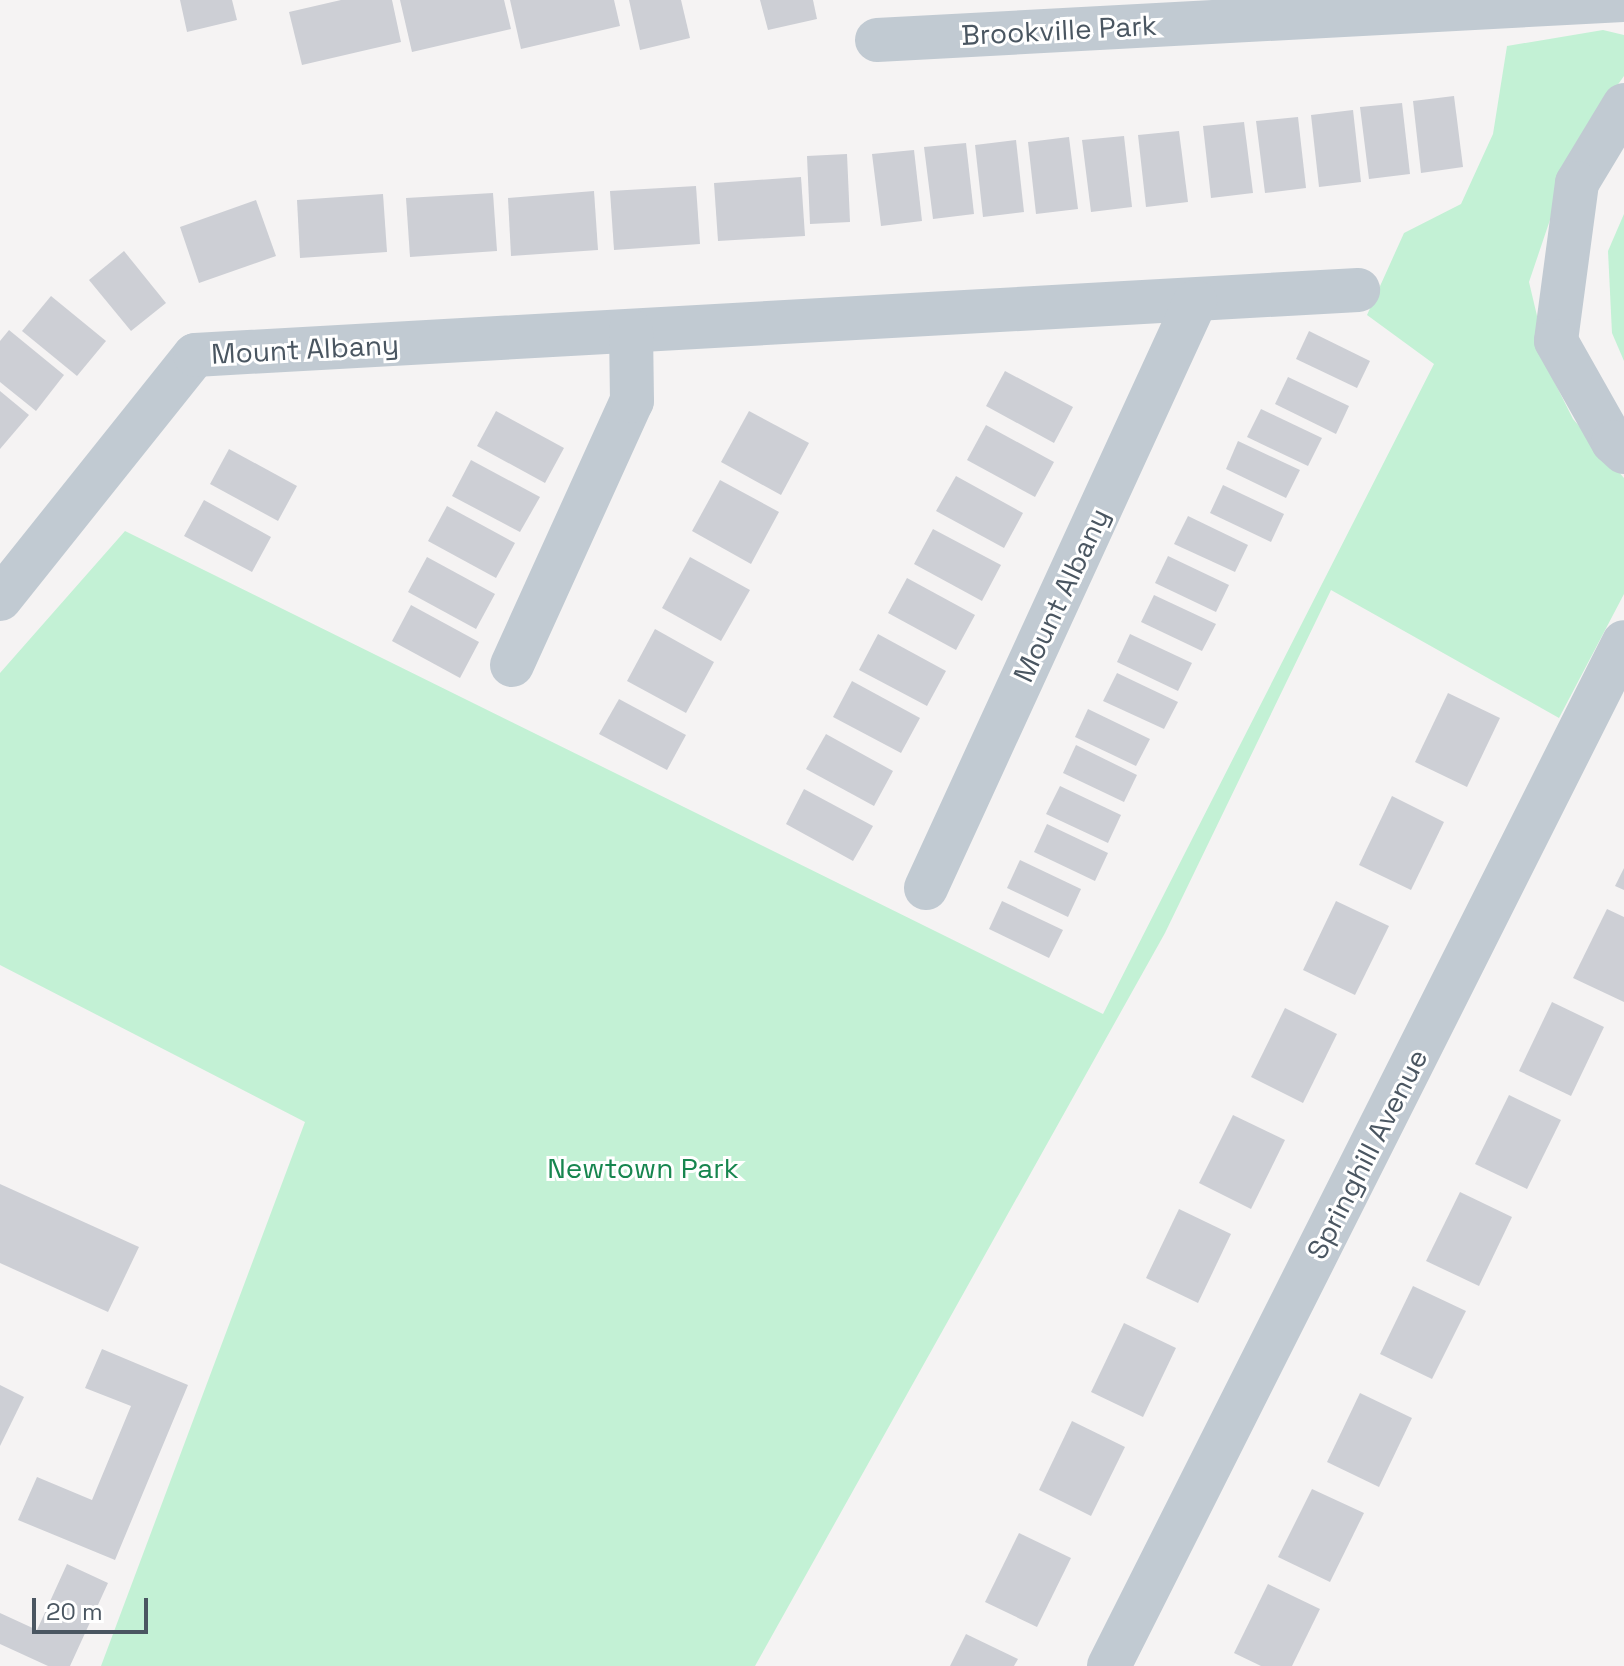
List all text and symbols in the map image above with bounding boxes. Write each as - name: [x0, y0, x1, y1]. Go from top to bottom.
- street label: Brookville Park: [960, 8, 1158, 52]
- street label: Mount Albany: [210, 327, 400, 371]
- street label: Mount Albany: [1006, 503, 1116, 687]
- street label: Springhill Avenue: [1299, 1043, 1435, 1265]
- park label: Newtown Park: [547, 1151, 739, 1185]
- scale bar: [36, 1582, 152, 1632]
- text: 20 m: [46, 1596, 103, 1627]

